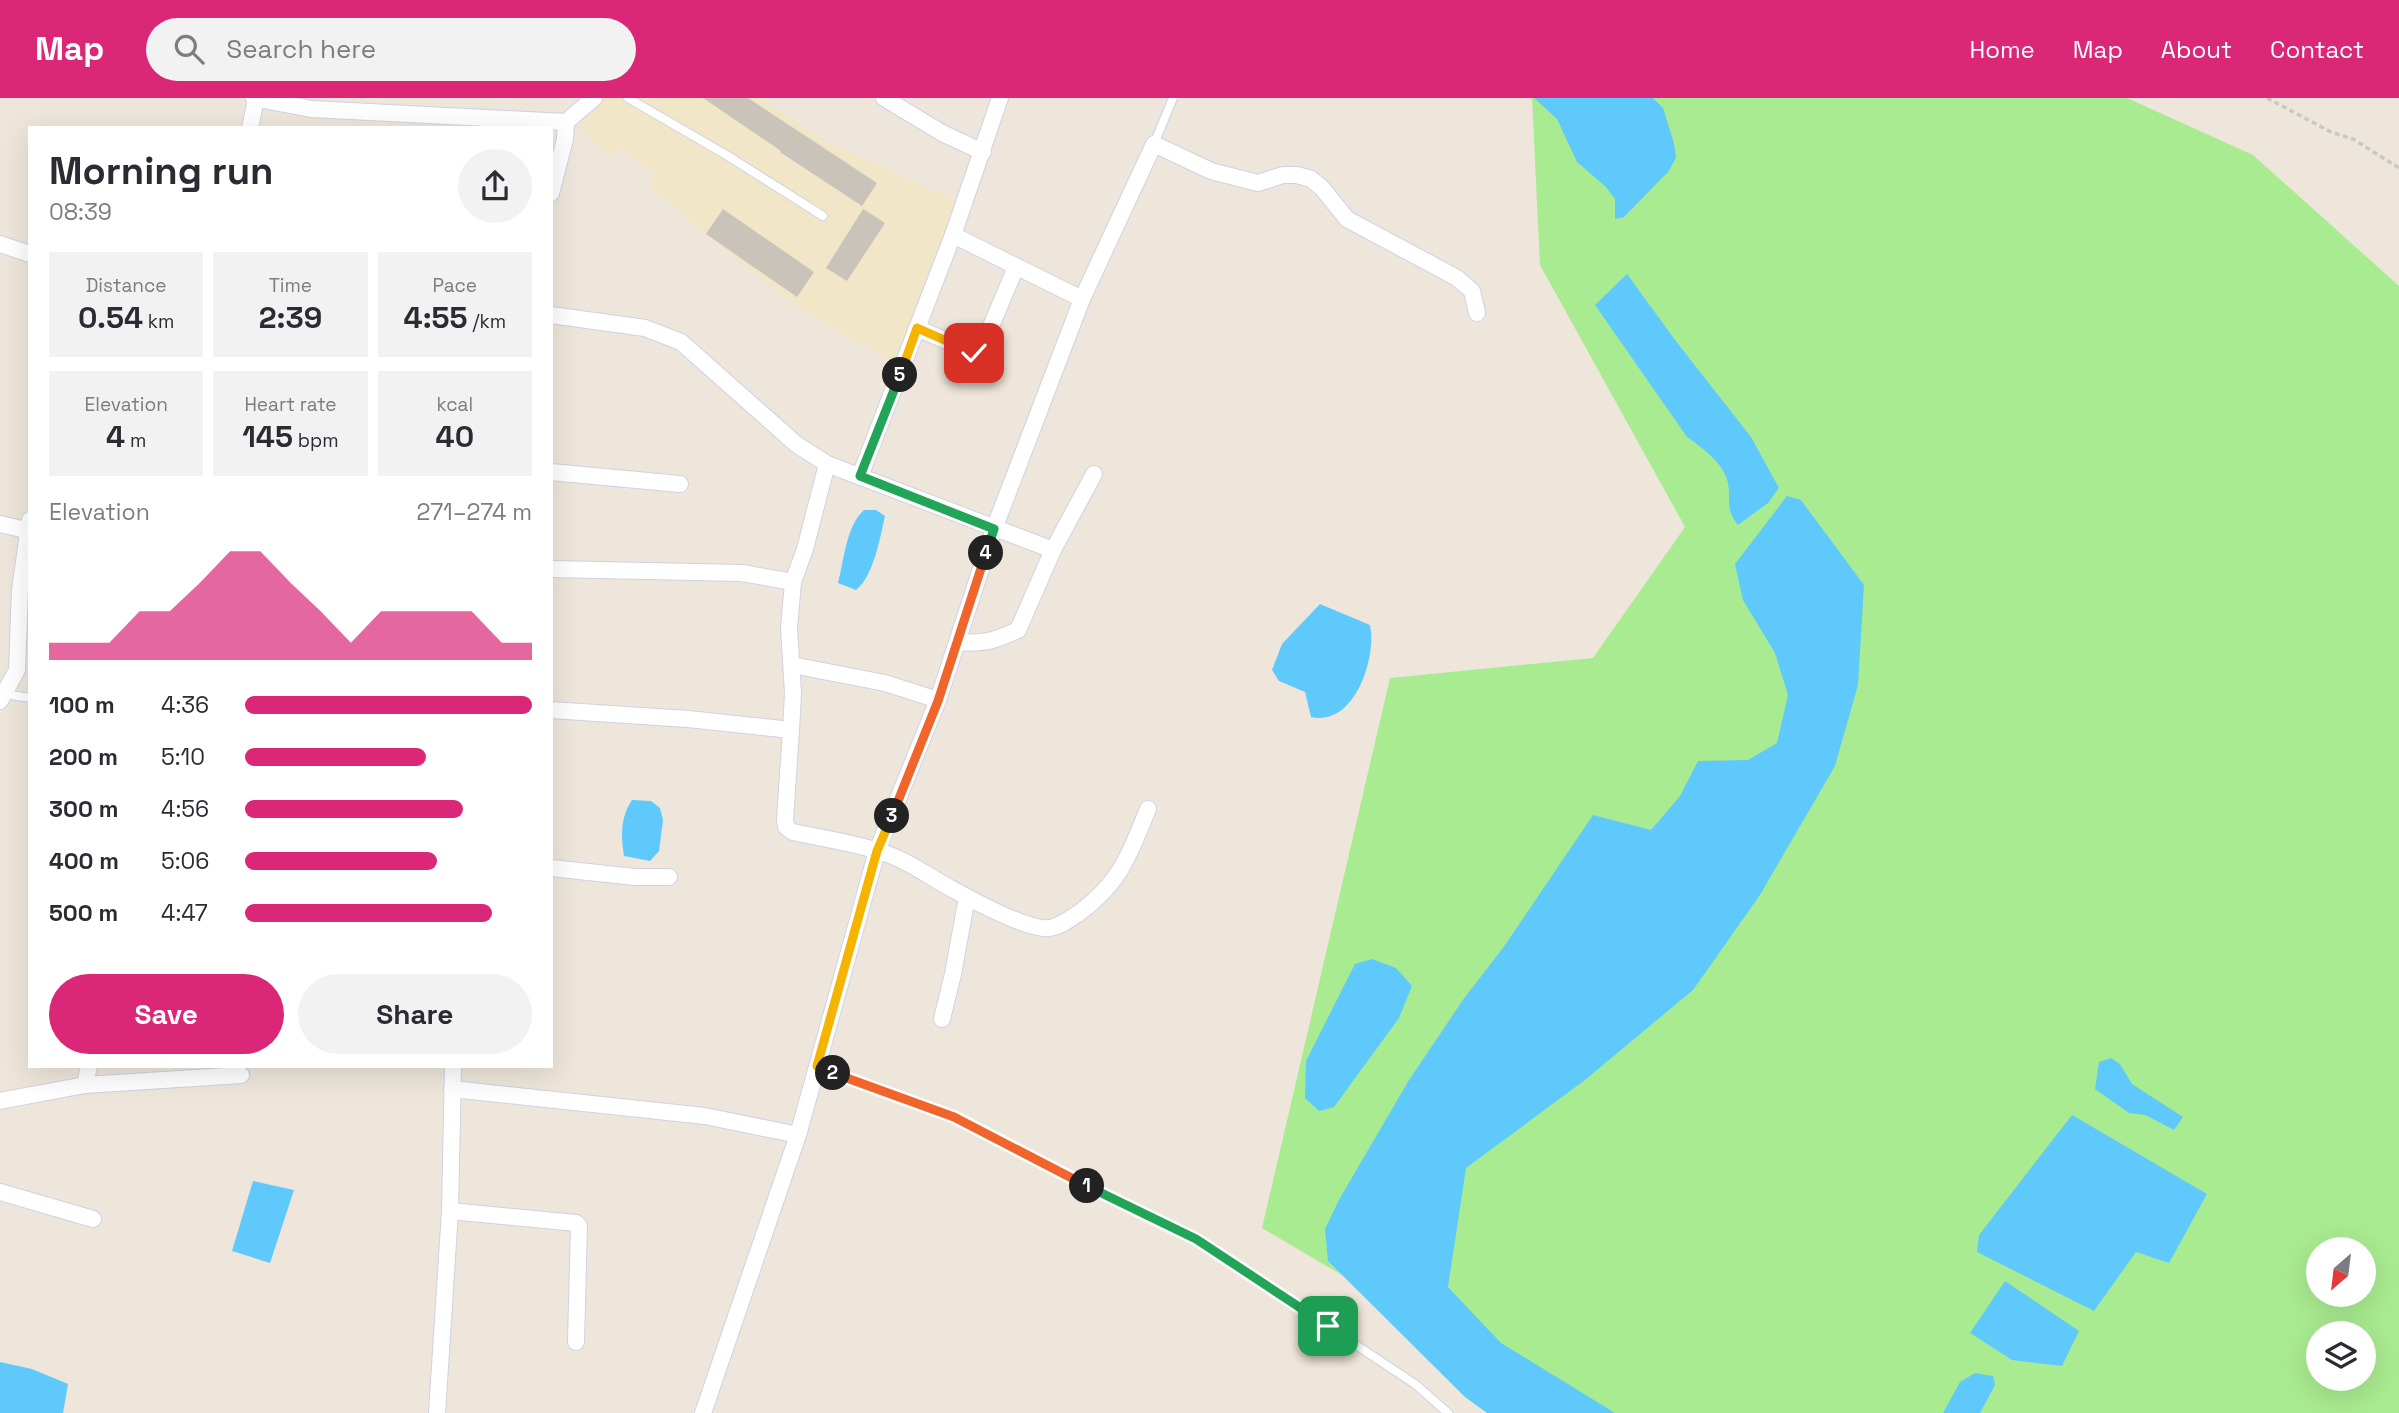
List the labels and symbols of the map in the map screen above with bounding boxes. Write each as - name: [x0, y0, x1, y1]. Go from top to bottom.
- pin: [944, 323, 1004, 383]
- pin: 5: [883, 358, 918, 392]
- pin: 4: [968, 536, 1004, 570]
- pin: 3: [874, 798, 910, 834]
- pin: 2: [816, 1056, 850, 1090]
- pin: 1: [1070, 1168, 1104, 1204]
- north arrow: [2306, 1237, 2376, 1307]
- pin: [1298, 1296, 1358, 1356]

